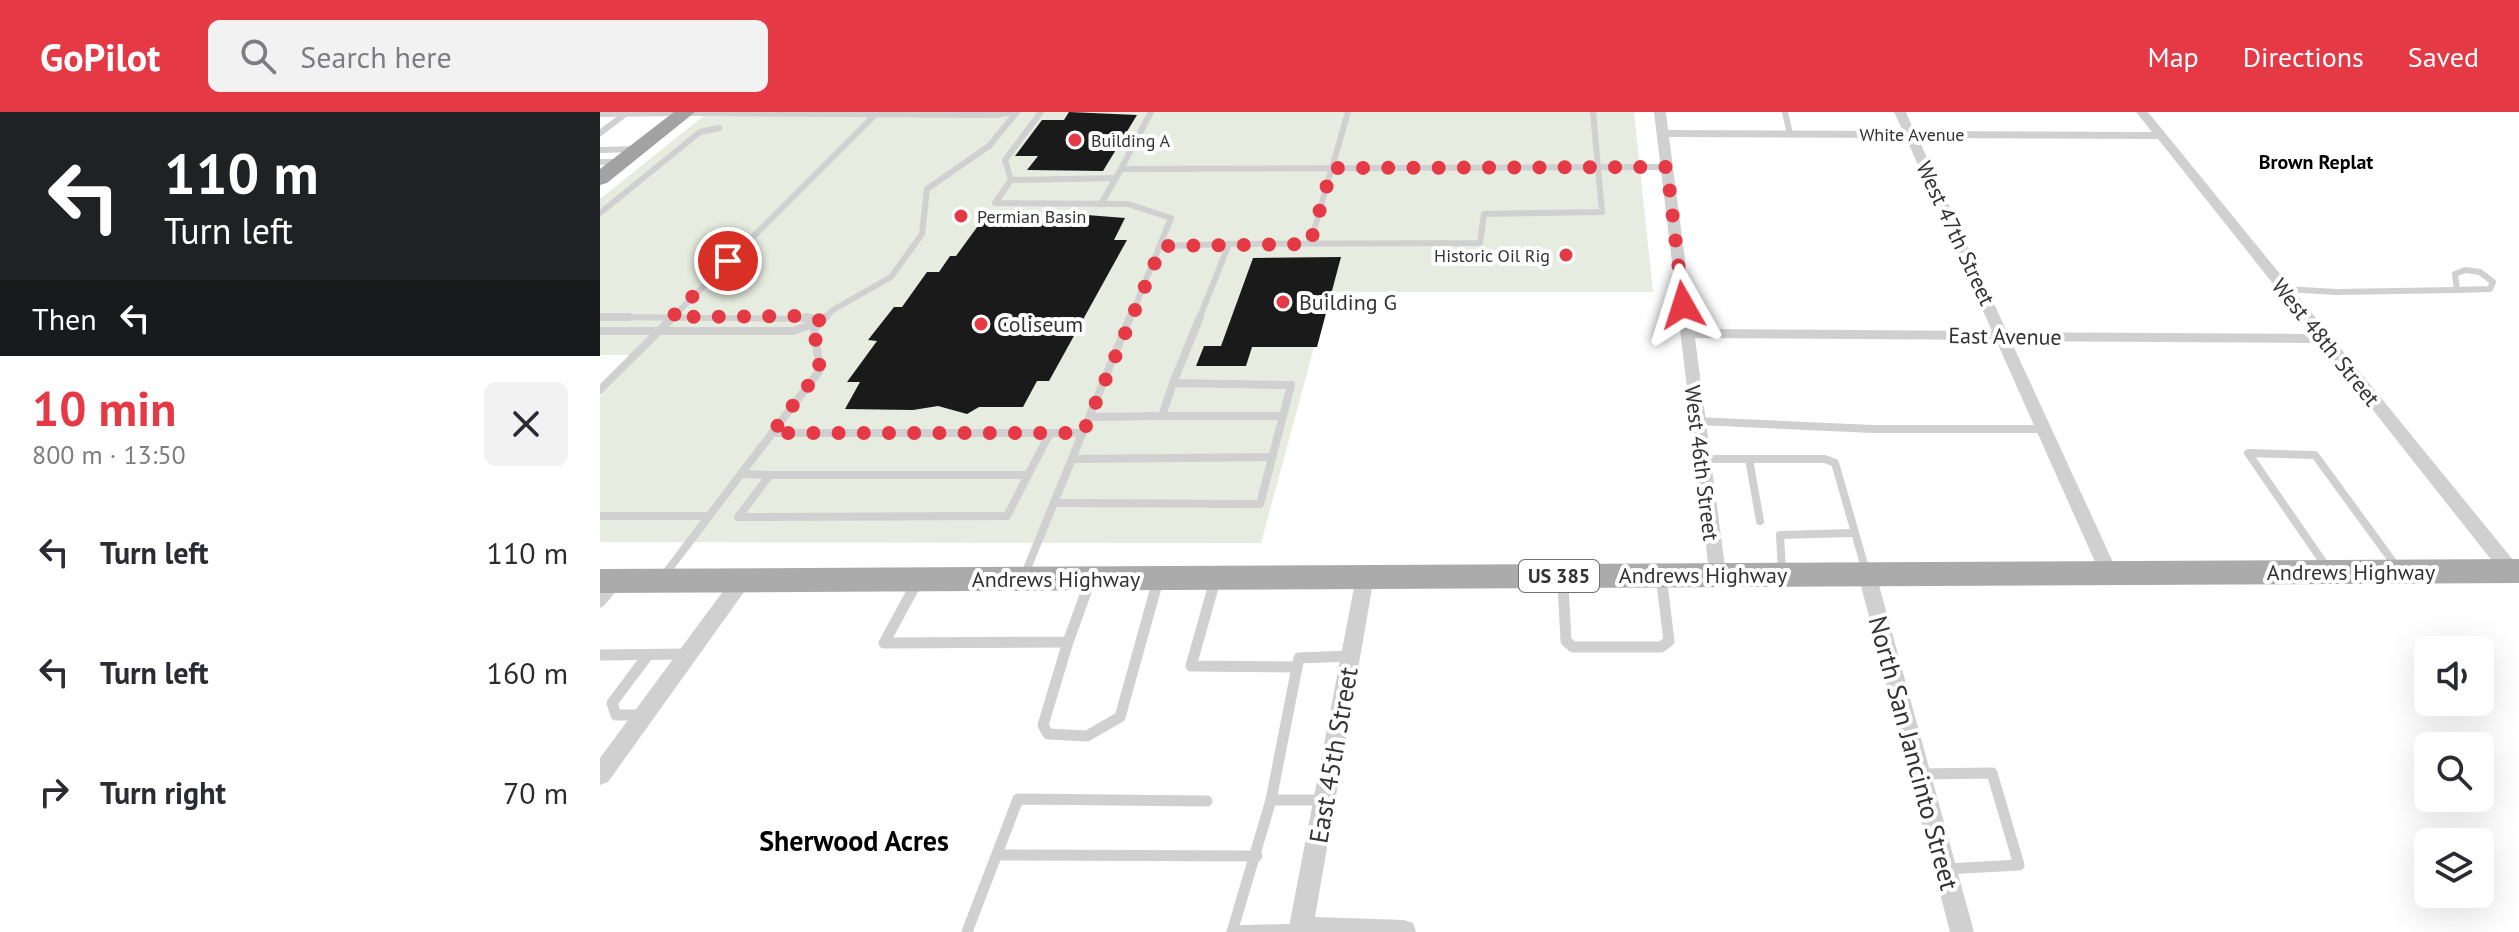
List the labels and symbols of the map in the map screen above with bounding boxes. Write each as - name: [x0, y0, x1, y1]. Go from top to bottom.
- street label: White Avenue: [1859, 123, 1965, 146]
- place label: Building A: [1091, 129, 1171, 152]
- marker: Building A: [1066, 131, 1084, 149]
- district label: Brown Replat: [2259, 149, 2373, 175]
- street label: West 47th Street: [1910, 156, 2002, 310]
- place label: Permian Basin: [977, 205, 1086, 228]
- marker: Permian Basin: [952, 207, 970, 225]
- pin: [694, 227, 762, 295]
- place label: Historic Oil Rig: [1434, 244, 1550, 267]
- marker: Historic Oil Rig: [1557, 246, 1575, 264]
- position arrow: [1641, 263, 1725, 347]
- street label: West 48th Street: [2266, 272, 2386, 412]
- place label: Building G: [1299, 288, 1397, 316]
- marker: Building G: [1274, 293, 1292, 311]
- place label: Coliseum: [997, 310, 1083, 338]
- marker: Coliseum: [972, 315, 990, 333]
- street label: East Avenue: [1948, 321, 2062, 351]
- street label: West 46th Street: [1679, 384, 1726, 543]
- street label: Andrews Highway: [2267, 558, 2436, 586]
- road number: US 385: [1519, 560, 1599, 592]
- street label: Andrews Highway: [1619, 561, 1788, 589]
- street label: Andrews Highway: [972, 565, 1141, 593]
- street label: North San Jancinto Street: [1862, 612, 1967, 894]
- street label: East 45th Street: [1301, 664, 1365, 846]
- district label: Sherwood Acres: [759, 822, 949, 859]

